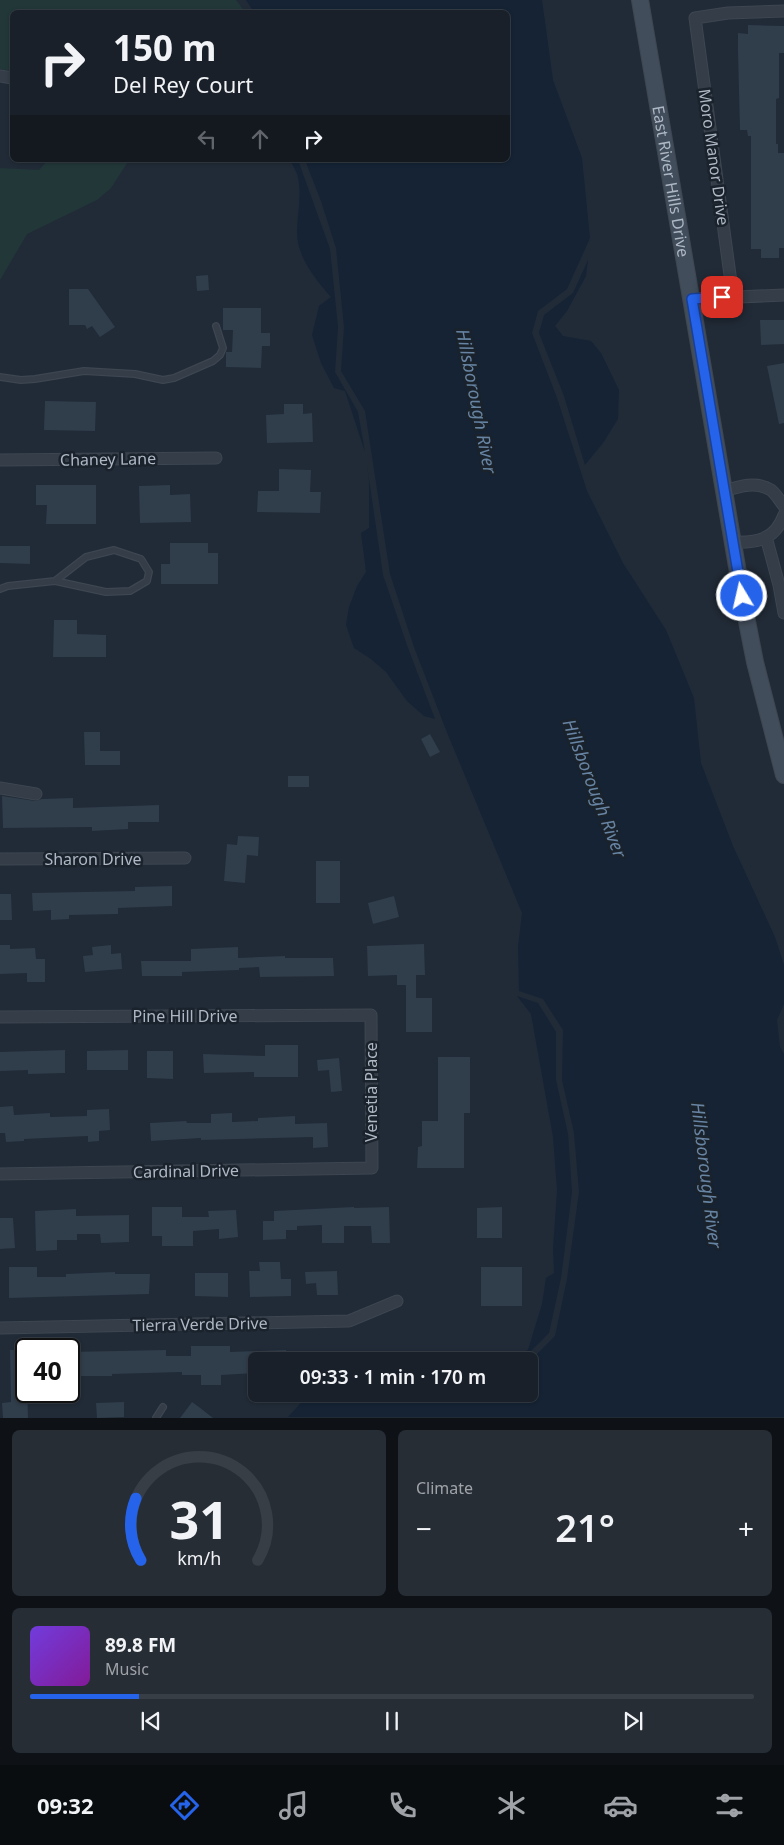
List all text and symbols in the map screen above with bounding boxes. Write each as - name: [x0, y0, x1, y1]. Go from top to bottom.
- text: 150 m: [113, 24, 216, 71]
- icon: right: [30, 30, 95, 95]
- text: Del Rey Court: [113, 69, 253, 99]
- street label: Moro Manor Drive: [694, 87, 734, 227]
- street label: East River Hills Drive: [647, 104, 695, 259]
- icon: left: [193, 125, 221, 153]
- icon: ahead: [246, 125, 274, 153]
- icon: right: [299, 125, 327, 153]
- pin: [701, 276, 743, 318]
- icon: arrive: [708, 283, 736, 311]
- water label: Hillsborough River: [451, 327, 503, 476]
- street label: Chaney Lane: [60, 447, 156, 471]
- position arrow: [715, 569, 767, 621]
- water label: Hillsborough River: [557, 715, 633, 862]
- street label: Sharon Drive: [44, 848, 142, 870]
- street label: Pine Hill Drive: [133, 1005, 237, 1027]
- street label: Venetia Place: [360, 1042, 382, 1142]
- water label: Hillsborough River: [686, 1101, 728, 1250]
- street label: Cardinal Drive: [133, 1159, 239, 1183]
- street label: Tierra Verde Drive: [132, 1312, 268, 1336]
- speed limit sign: 40: [15, 1338, 80, 1403]
- text: 09:33 · 1 min · 170 m: [300, 1364, 486, 1390]
- text: Climate: [416, 1477, 473, 1499]
- text: 31: [169, 1483, 229, 1554]
- text: 21°: [555, 1501, 615, 1553]
- text: −: [416, 1509, 432, 1547]
- text: +: [738, 1509, 754, 1547]
- text: km/h: [177, 1546, 221, 1570]
- text: 89.8 FM: [105, 1632, 176, 1658]
- text: Music: [105, 1658, 149, 1680]
- icon: previous: [137, 1707, 165, 1735]
- icon: pause: [378, 1707, 406, 1735]
- icon: next: [619, 1707, 647, 1735]
- icon: directions: [167, 1788, 202, 1823]
- icon: music: [276, 1788, 311, 1823]
- icon: phone: [385, 1788, 420, 1823]
- icon: climate: [494, 1788, 529, 1823]
- icon: car: [603, 1788, 638, 1823]
- icon: filters: [712, 1788, 747, 1823]
- text: 09:32: [37, 1790, 93, 1820]

